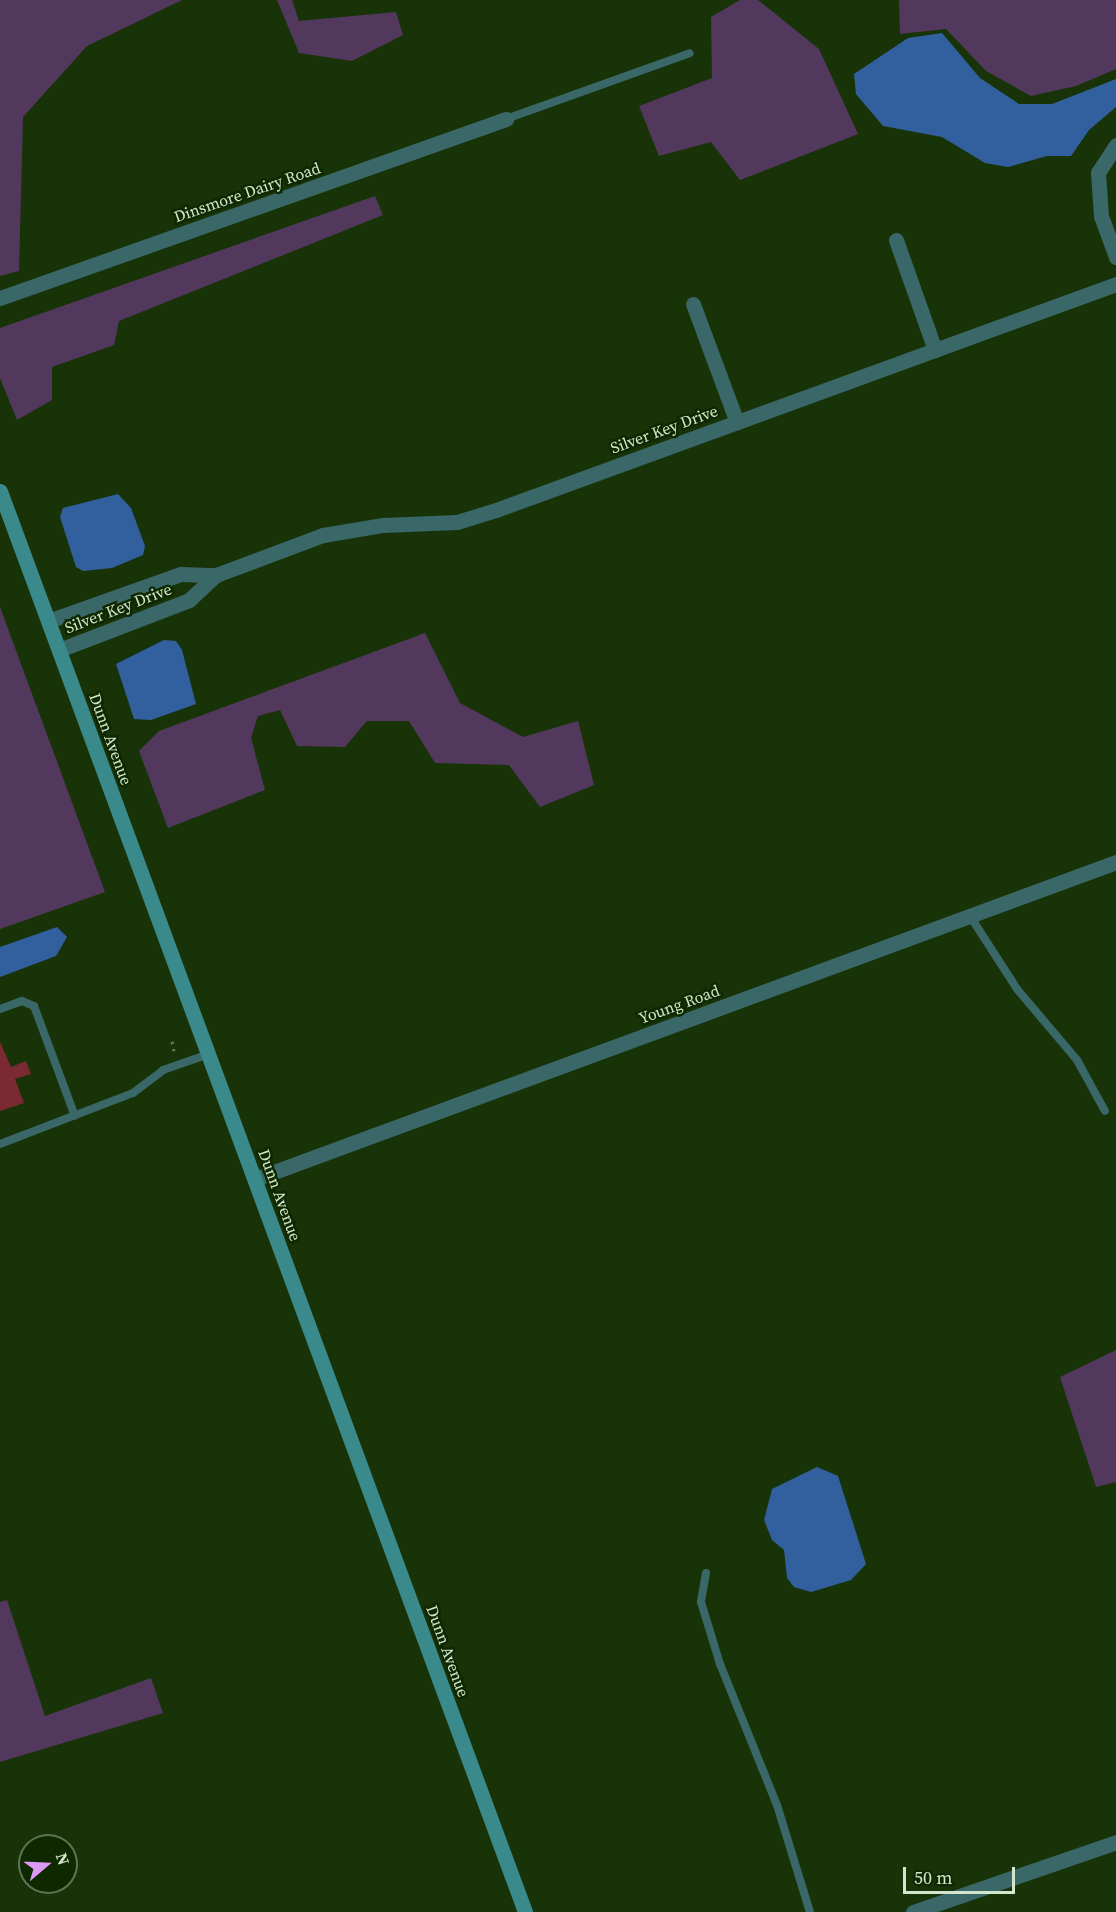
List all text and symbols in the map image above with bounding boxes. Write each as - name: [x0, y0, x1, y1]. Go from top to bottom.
- street label: Dinsmore Dairy Road: [171, 158, 323, 226]
- street label: Silver Key Drive: [608, 401, 720, 457]
- street label: Silver Key Drive: [62, 579, 174, 637]
- street label: Dunn Avenue: [86, 690, 136, 788]
- street label: Young Road: [636, 981, 722, 1027]
- street label: Dunn Avenue: [255, 1146, 305, 1244]
- street label: Dunn Avenue: [423, 1602, 473, 1700]
- north arrow: [18, 1834, 78, 1894]
- text: N: [51, 1850, 75, 1868]
- scale bar: [906, 1855, 1018, 1893]
- text: 50 m: [914, 1865, 952, 1890]

